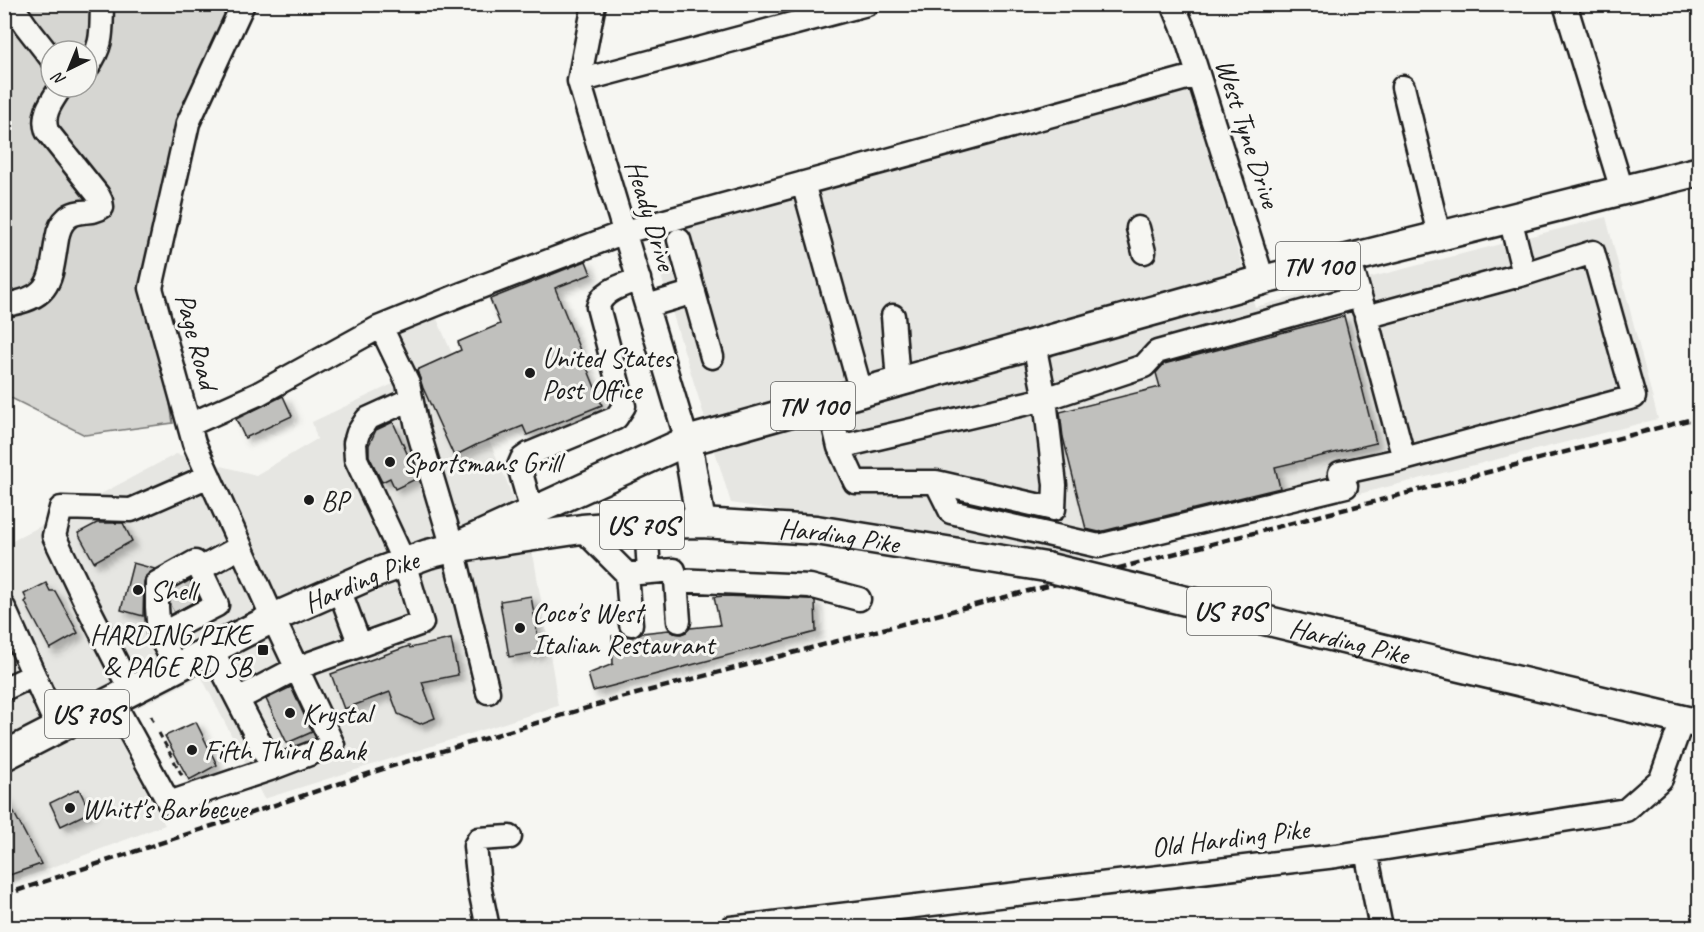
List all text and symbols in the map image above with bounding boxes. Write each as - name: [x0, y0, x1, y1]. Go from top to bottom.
- north arrow: [39, 39, 99, 99]
- street label: West Tyne Drive: [1208, 54, 1289, 213]
- text: N: [47, 66, 70, 90]
- street label: Heady Drive: [618, 156, 685, 276]
- road number: TN 100: [1276, 242, 1360, 290]
- street label: Page Road: [168, 290, 227, 396]
- place label: United States Post Office: [542, 340, 675, 407]
- marker: United States Post Office: [523, 366, 537, 380]
- road number: TN 100: [771, 382, 855, 430]
- place label: Sportsmans Grill: [402, 445, 566, 480]
- marker: Sportsmans Grill: [383, 455, 397, 469]
- place label: BP: [321, 483, 352, 518]
- marker: BP: [302, 493, 316, 507]
- road number: US 70S: [600, 501, 684, 549]
- street label: Harding Pike: [778, 510, 904, 561]
- street label: Harding Pike: [298, 541, 425, 620]
- place label: Shell: [150, 573, 201, 608]
- marker: Shell: [131, 583, 145, 597]
- road number: US 70S: [1187, 587, 1271, 635]
- place label: Coco's West Italian Restaurant: [532, 595, 717, 662]
- street label: Harding Pike: [1286, 609, 1414, 672]
- place label: HARDING PIKE & PAGE RD SB: [90, 617, 254, 684]
- marker: Coco's West Italian Restaurant: [513, 621, 527, 635]
- marker: HARDING PIKE & PAGE RD SB: [256, 643, 270, 657]
- road number: US 70S: [45, 690, 129, 738]
- place label: Krystal: [302, 696, 377, 731]
- marker: Krystal: [283, 706, 297, 720]
- place label: Fifth Third Bank: [204, 733, 367, 768]
- marker: Fifth Third Bank: [185, 743, 199, 757]
- place label: Whitt's Barbecue: [82, 791, 249, 826]
- marker: Whitt's Barbecue: [63, 801, 77, 815]
- street label: Old Harding Pike: [1149, 811, 1313, 865]

